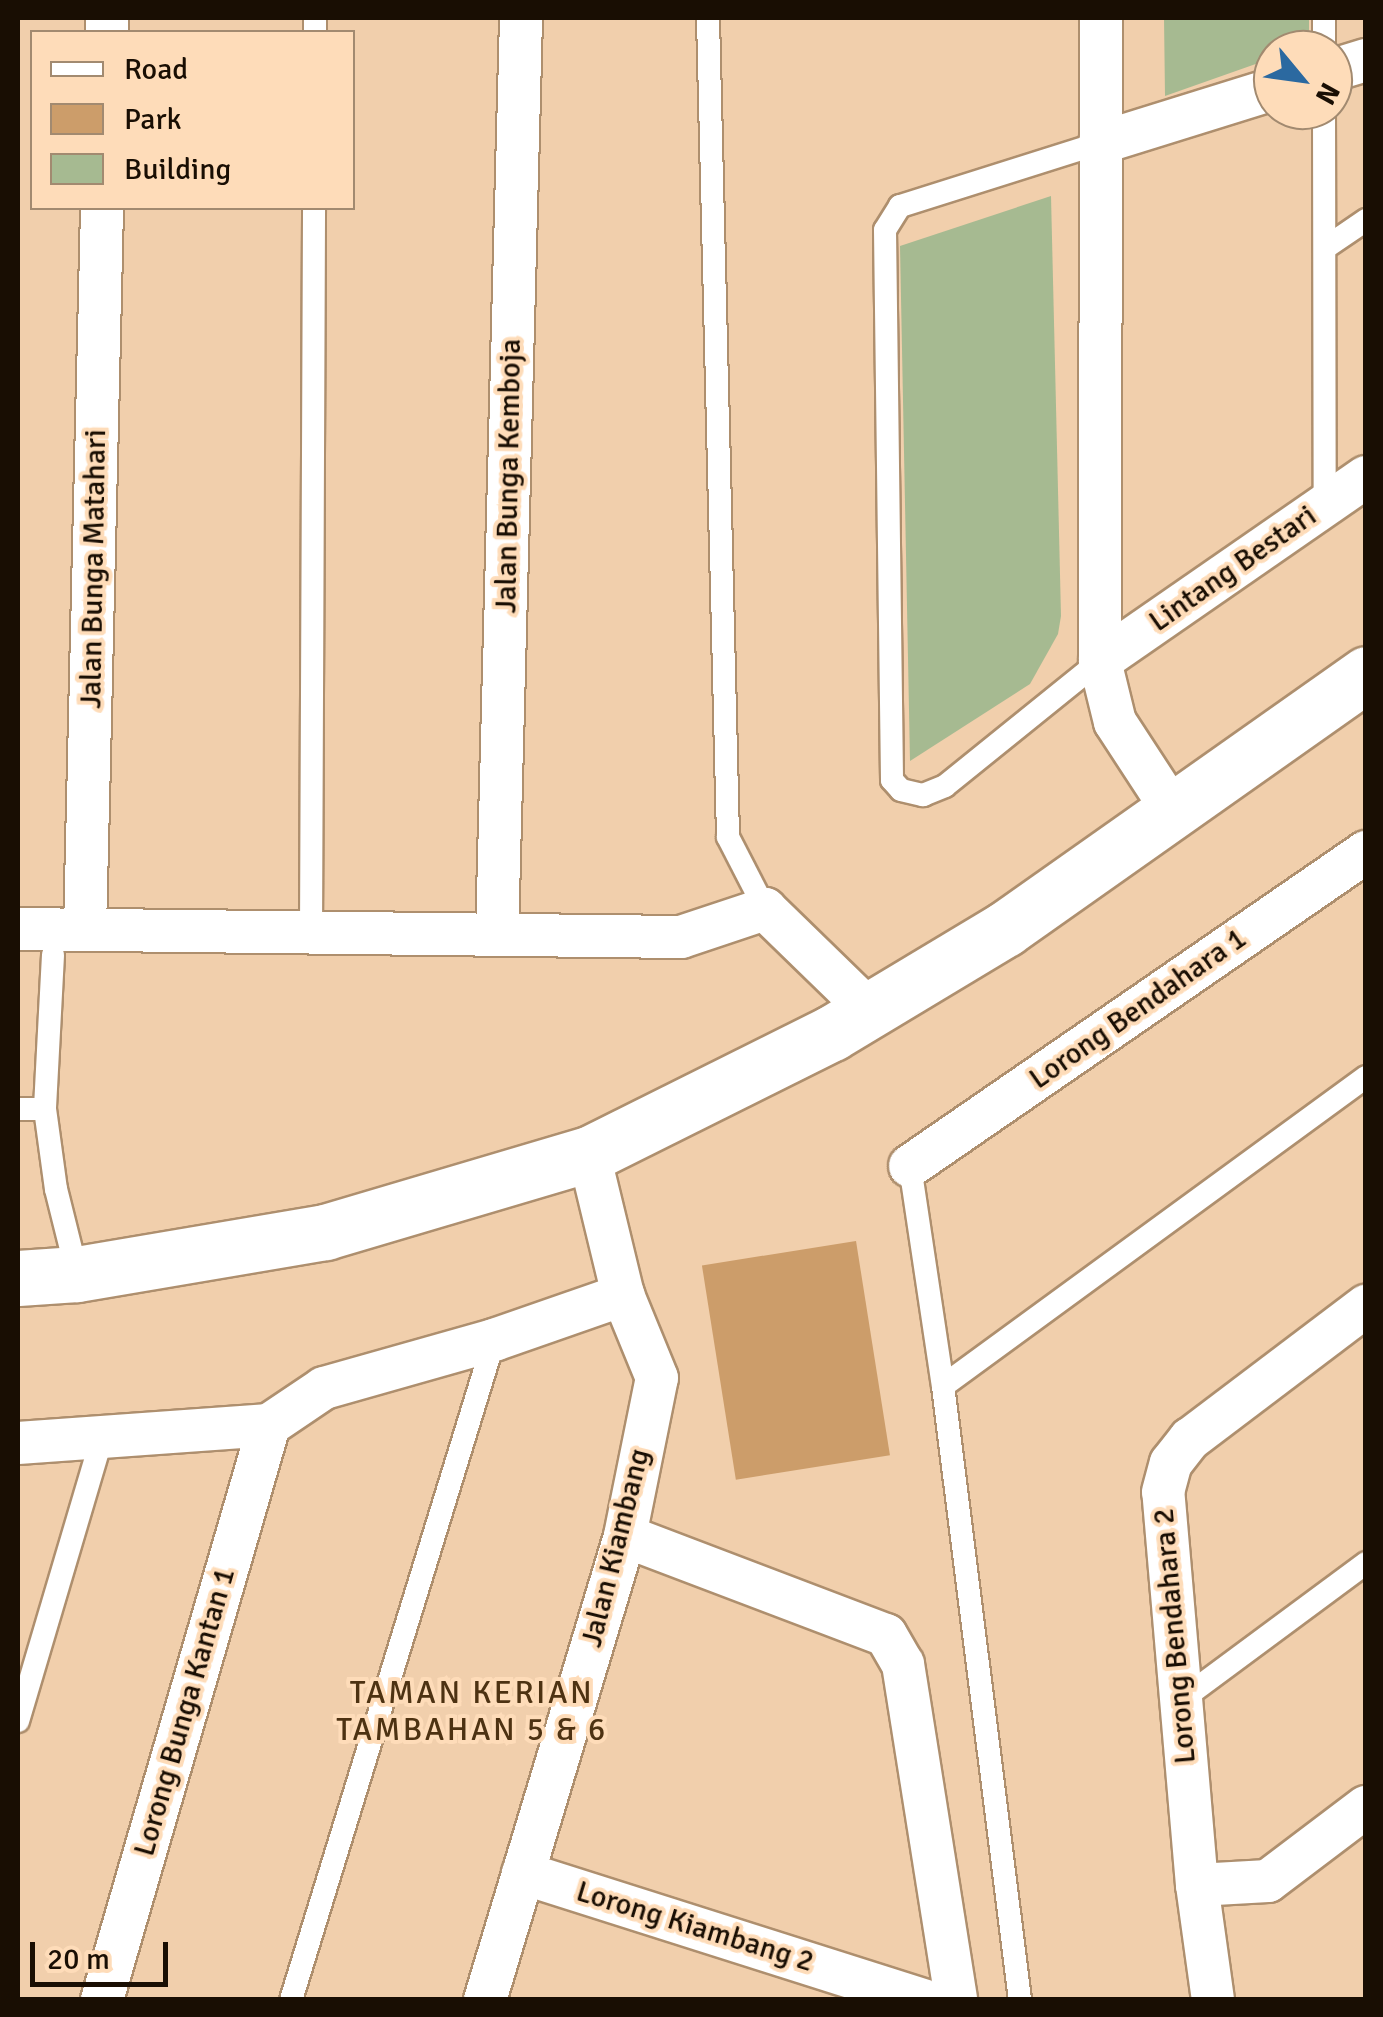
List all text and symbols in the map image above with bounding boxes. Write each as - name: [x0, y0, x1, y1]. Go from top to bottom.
- legend: [30, 30, 355, 210]
- north arrow: [1253, 30, 1353, 130]
- text: Road: [124, 51, 188, 88]
- text: N: [1308, 77, 1347, 110]
- text: Park: [124, 101, 182, 138]
- text: Building: [124, 151, 231, 188]
- street label: Jalan Bunga Kemboja: [489, 338, 529, 614]
- street label: Jalan Bunga Matahari: [74, 429, 114, 709]
- street label: Lintang Bestari: [1142, 498, 1324, 640]
- street label: Lorong Bendahara 1: [1023, 921, 1253, 1097]
- street label: Jalan Kiambang: [574, 1445, 658, 1651]
- street label: Lorong Bendahara 2: [1146, 1507, 1204, 1765]
- street label: Lorong Bunga Kantan 1: [127, 1564, 243, 1860]
- district label: TAMAN KERIAN TAMBAHAN 5 & 6: [336, 1675, 608, 1750]
- street label: Lorong Kiambang 2: [572, 1874, 818, 1980]
- scale bar: [35, 1922, 172, 1984]
- text: 20 m: [47, 1941, 110, 1978]

